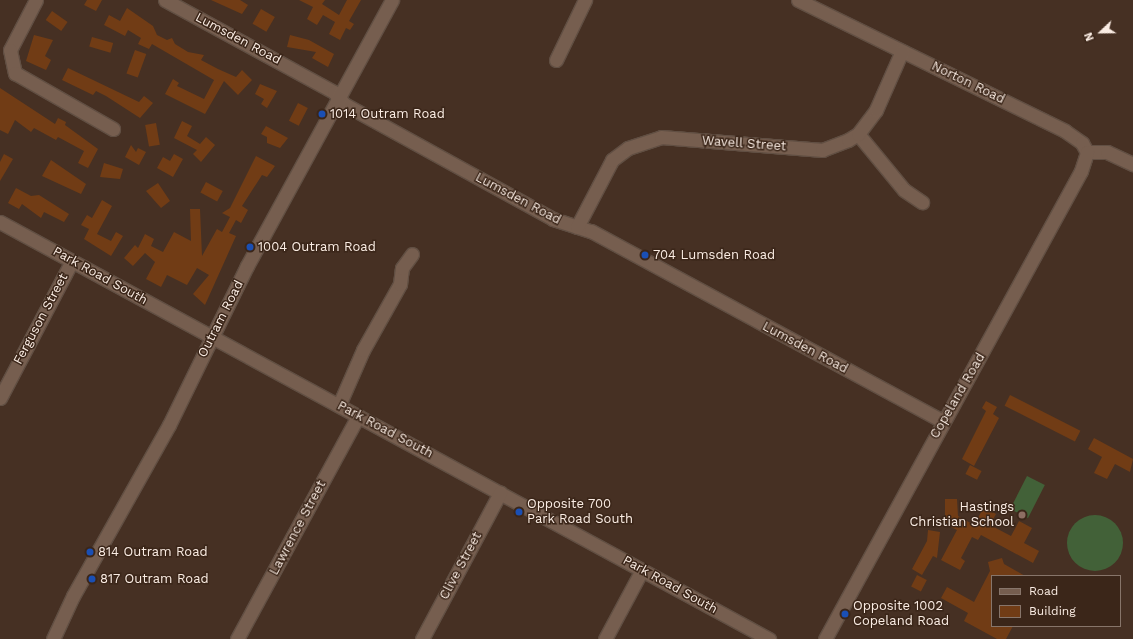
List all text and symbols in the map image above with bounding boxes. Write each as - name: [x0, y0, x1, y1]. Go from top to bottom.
- street label: Lumsden Road: [193, 10, 283, 68]
- north arrow: [1081, 12, 1121, 52]
- text: N: [1082, 30, 1097, 43]
- street label: Norton Road: [929, 59, 1007, 107]
- place label: 1014 Outram Road: [330, 106, 445, 122]
- marker: 1014 Outram Road: [317, 109, 327, 119]
- street label: Wavell Street: [701, 133, 787, 155]
- street label: Lumsden Road: [473, 170, 563, 228]
- place label: 1004 Outram Road: [258, 239, 376, 255]
- marker: 1004 Outram Road: [245, 242, 255, 252]
- street label: Park Road South: [50, 243, 150, 309]
- place label: 704 Lumsden Road: [653, 247, 775, 263]
- marker: 704 Lumsden Road: [640, 250, 650, 260]
- street label: Ferguson Street: [10, 271, 72, 367]
- street label: Outram Road: [195, 278, 247, 360]
- street label: Lumsden Road: [760, 319, 850, 377]
- street label: Copeland Road: [927, 351, 989, 441]
- street label: Park Road South: [334, 398, 436, 462]
- street label: Lawrence Street: [267, 478, 329, 578]
- place label: Opposite 700 Park Road South: [527, 497, 633, 528]
- place label: Hastings Christian School: [909, 500, 1014, 531]
- marker: Opposite 700 Park Road South: [514, 507, 524, 517]
- marker: Hastings Christian School: [1017, 510, 1027, 520]
- street label: Clive Street: [437, 530, 485, 602]
- place label: 814 Outram Road: [98, 544, 208, 560]
- marker: 814 Outram Road: [85, 547, 95, 557]
- street label: Park Road South: [620, 552, 720, 618]
- place label: 817 Outram Road: [100, 571, 209, 587]
- marker: 817 Outram Road: [87, 574, 97, 584]
- legend: [991, 575, 1121, 627]
- text: Road: [1029, 584, 1058, 598]
- place label: Opposite 1002 Copeland Road: [853, 599, 949, 630]
- text: Building: [1029, 604, 1076, 618]
- marker: Opposite 1002 Copeland Road: [840, 609, 850, 619]

